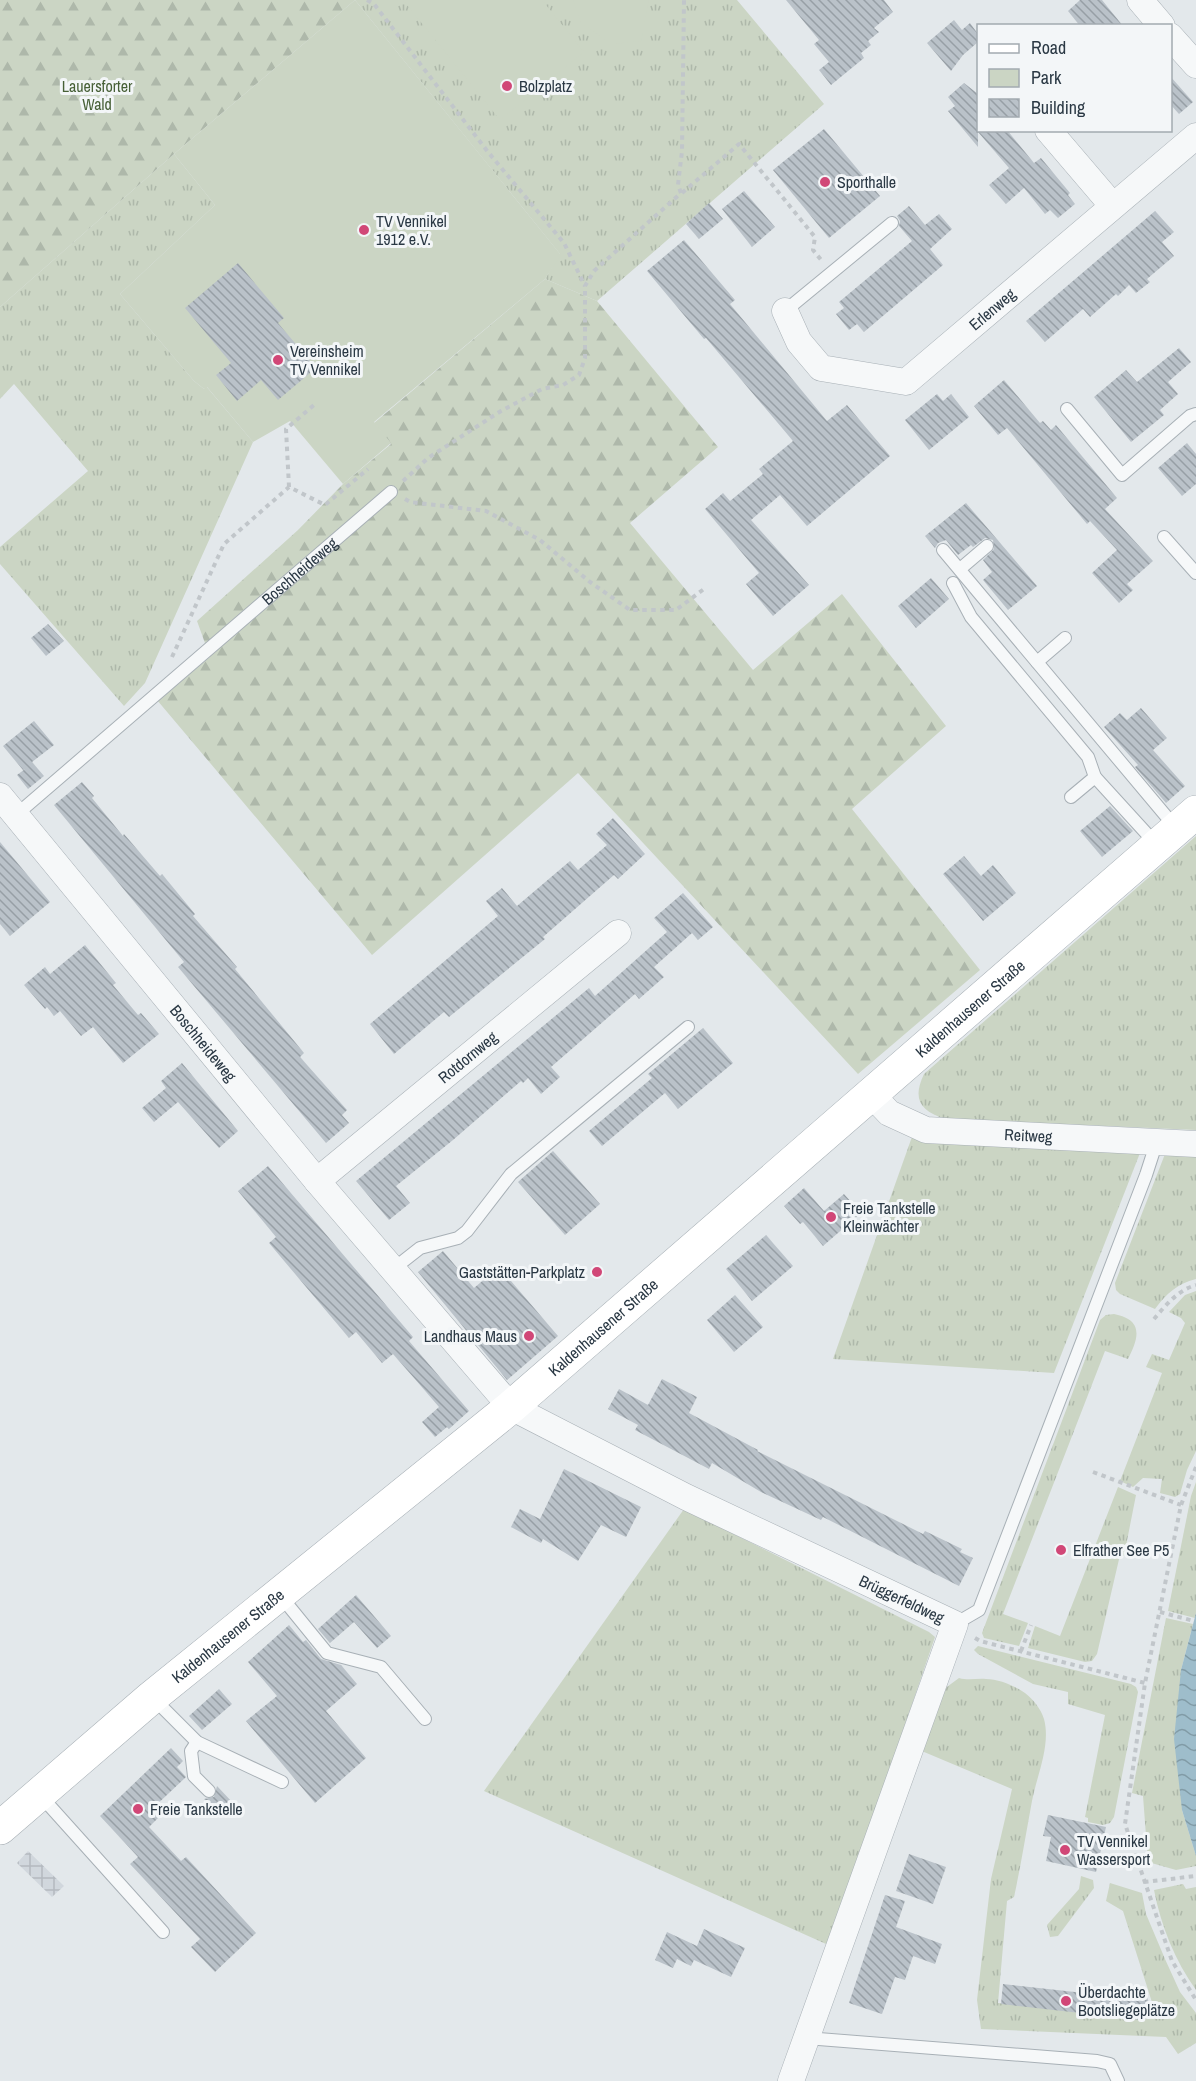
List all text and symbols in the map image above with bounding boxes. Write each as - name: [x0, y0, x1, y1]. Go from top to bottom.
- legend: [977, 24, 1172, 132]
- text: Road: [1031, 35, 1066, 60]
- text: Park: [1031, 65, 1062, 90]
- park label: Lauersforter Wald: [62, 75, 133, 115]
- place label: Bolzplatz: [519, 75, 573, 97]
- marker: Bolzplatz: [500, 79, 514, 93]
- text: Building: [1031, 95, 1086, 120]
- place label: Sporthalle: [837, 171, 896, 193]
- marker: Sporthalle: [818, 175, 832, 189]
- place label: TV Vennikel 1912 e.V.: [376, 210, 447, 250]
- marker: TV Vennikel 1912 e.V.: [357, 223, 371, 237]
- street label: Erlenweg: [964, 282, 1021, 335]
- place label: Vereinsheim TV Vennikel: [290, 340, 364, 380]
- marker: Vereinsheim TV Vennikel: [271, 353, 285, 367]
- street label: Boschheideweg: [257, 532, 342, 610]
- street label: Kaldenhausener Straße: [910, 955, 1029, 1062]
- street label: Boschheideweg: [165, 1000, 242, 1087]
- street label: Rotdornweg: [433, 1026, 502, 1088]
- street label: Reitweg: [1004, 1123, 1054, 1148]
- place label: Freie Tankstelle Kleinwächter: [843, 1197, 936, 1237]
- marker: Freie Tankstelle Kleinwächter: [824, 1210, 838, 1224]
- place label: Gaststätten-Parkplatz: [459, 1261, 585, 1283]
- marker: Gaststätten-Parkplatz: [590, 1265, 604, 1279]
- street label: Kaldenhausener Straße: [543, 1273, 663, 1381]
- place label: Landhaus Maus: [424, 1325, 517, 1347]
- marker: Landhaus Maus: [522, 1329, 536, 1343]
- place label: Elfrather See P5: [1073, 1539, 1169, 1561]
- marker: Elfrather See P5: [1054, 1543, 1068, 1557]
- street label: Brüggerfeldweg: [856, 1569, 949, 1629]
- street label: Kaldenhausener Straße: [167, 1584, 289, 1688]
- place label: Freie Tankstelle: [150, 1798, 243, 1820]
- marker: Freie Tankstelle: [131, 1802, 145, 1816]
- place label: TV Vennikel Wassersport: [1077, 1830, 1151, 1870]
- marker: TV Vennikel Wassersport: [1058, 1843, 1072, 1857]
- place label: Überdachte Bootsliegeplätze: [1078, 1981, 1175, 2021]
- marker: Überdachte Bootsliegeplätze: [1059, 1994, 1073, 2008]

